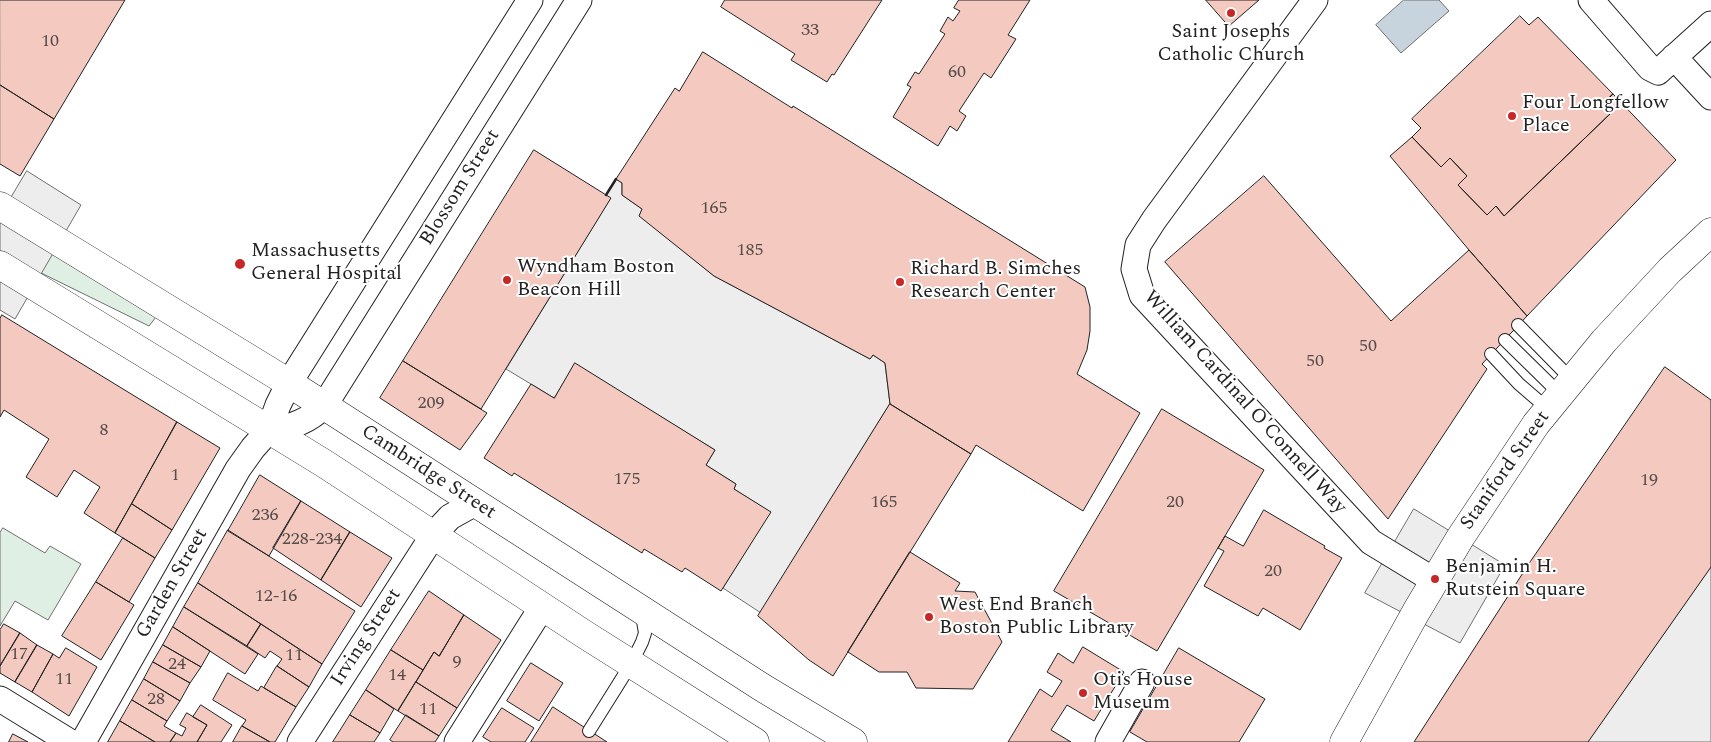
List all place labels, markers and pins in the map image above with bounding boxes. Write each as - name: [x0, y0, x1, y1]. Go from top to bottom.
- marker: Saint Josephs Catholic Church: [1225, 7, 1237, 19]
- place label: Saint Josephs Catholic Church: [1157, 21, 1305, 68]
- place label: Four Longfellow Place: [1522, 92, 1668, 139]
- marker: Four Longfellow Place: [1506, 110, 1518, 122]
- place label: Massachusetts General Hospital: [251, 240, 402, 287]
- place label: Wyndham Boston Beacon Hill: [517, 256, 675, 303]
- marker: Massachusetts General Hospital: [233, 257, 247, 271]
- place label: Richard B. Simches Research Center: [910, 258, 1081, 305]
- marker: Wyndham Boston Beacon Hill: [501, 274, 513, 286]
- marker: Richard B. Simches Research Center: [894, 276, 906, 288]
- place label: Benjamin H. Rutstein Square: [1445, 556, 1585, 603]
- marker: Benjamin H. Rutstein Square: [1429, 573, 1441, 585]
- place label: West End Branch Boston Public Library: [939, 594, 1134, 641]
- marker: West End Branch Boston Public Library: [923, 611, 935, 623]
- place label: Otis House Museum: [1093, 669, 1193, 716]
- marker: Otis House Museum: [1077, 687, 1089, 699]

